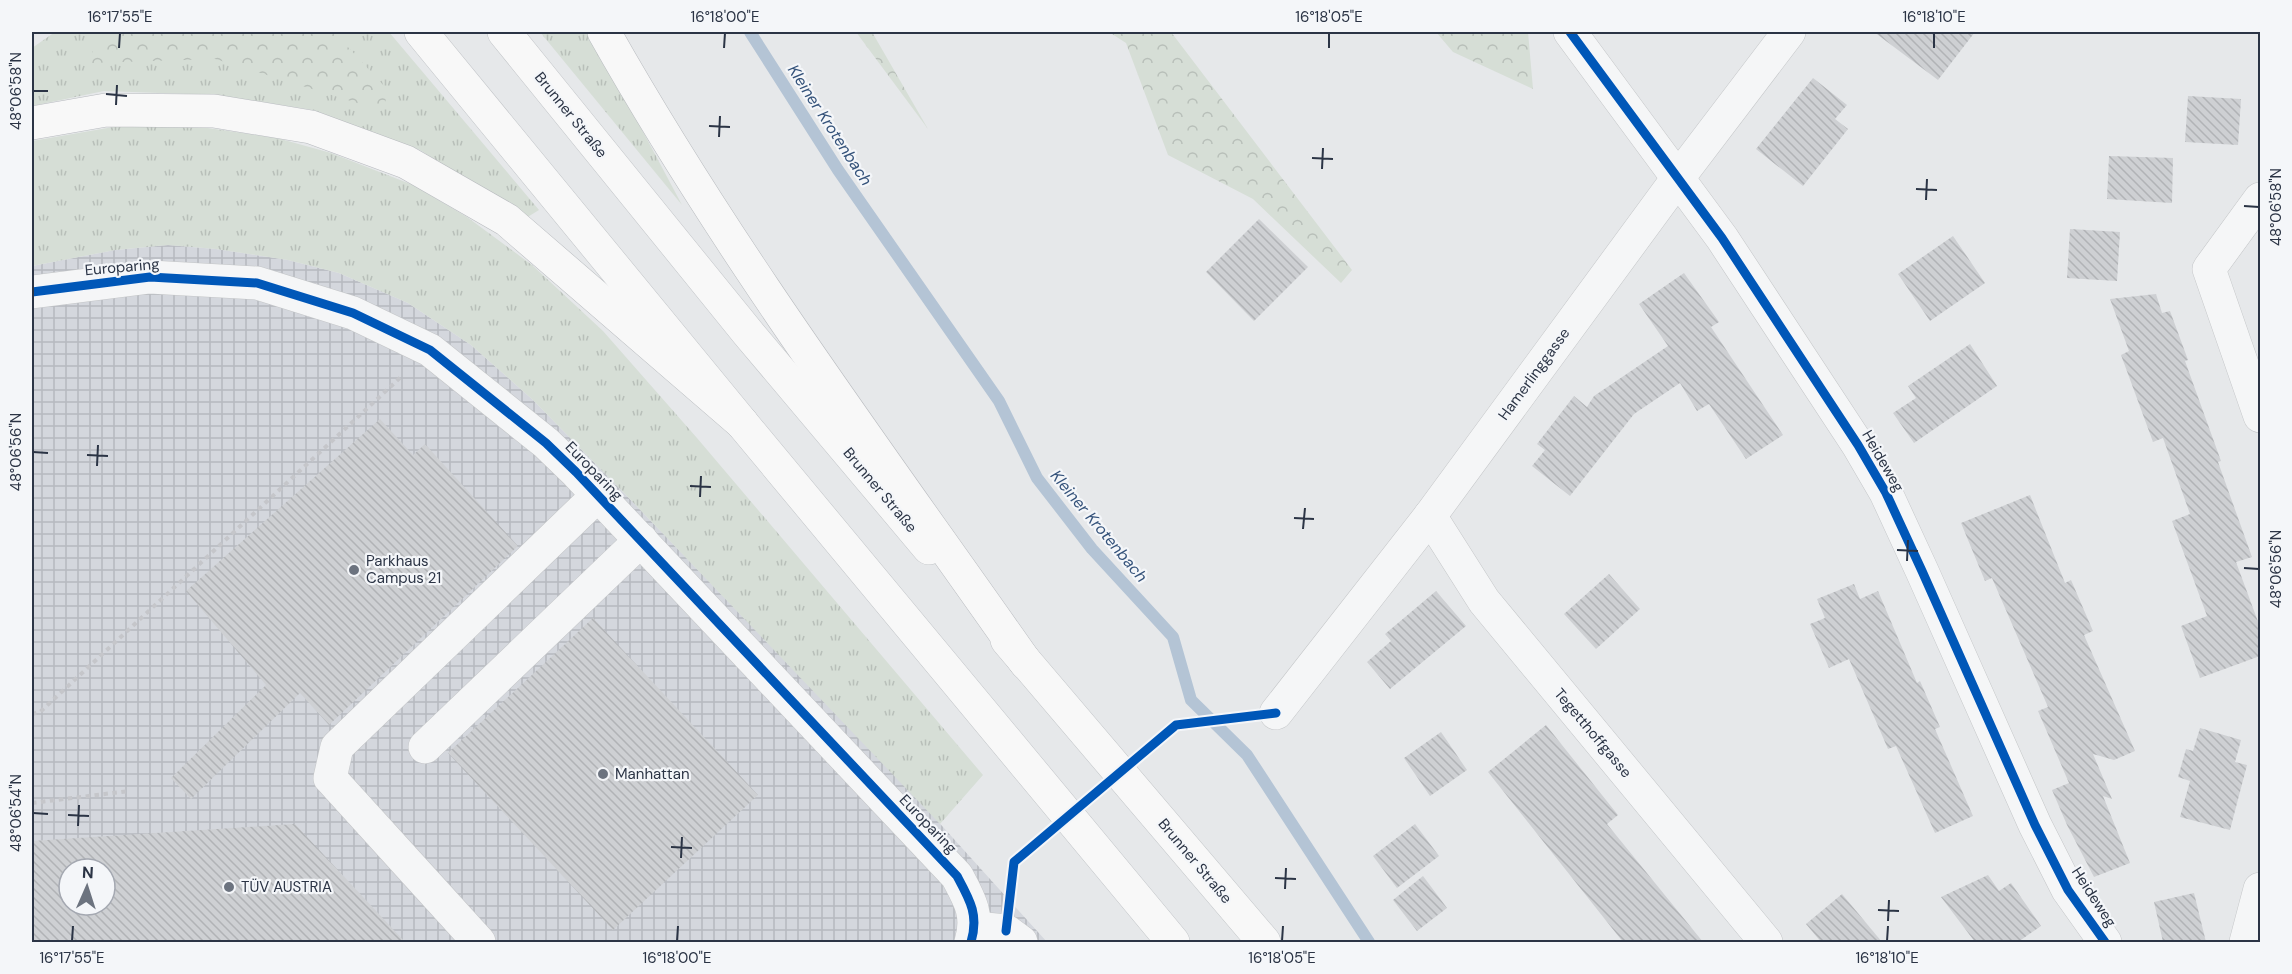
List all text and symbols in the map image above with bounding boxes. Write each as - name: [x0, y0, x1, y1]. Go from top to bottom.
- text: 16°17'55"E: [87, 7, 153, 27]
- text: 16°18'00"E: [691, 7, 759, 27]
- text: 16°18'05"E: [1295, 7, 1363, 27]
- text: 16°18'10"E: [1902, 7, 1966, 27]
- text: 48°06'58"N: [6, 52, 26, 130]
- water label: Kleiner Krotenbach: [783, 60, 877, 190]
- street label: Brunner Straße: [530, 68, 612, 162]
- text: 48°06'58"N: [2266, 168, 2286, 246]
- street label: Europaring: [84, 254, 160, 280]
- street label: Hamerlinggasse: [1494, 324, 1574, 424]
- text: 48°06'56"N: [6, 413, 26, 491]
- street label: Heideweg: [1857, 427, 1909, 495]
- street label: Europaring: [561, 437, 627, 505]
- street label: Brunner Straße: [839, 443, 921, 537]
- water label: Kleiner Krotenbach: [1046, 465, 1152, 587]
- text: 48°06'56"N: [2266, 530, 2286, 608]
- place label: Parkhaus Campus 21: [366, 551, 441, 588]
- marker: Parkhaus Campus 21: [347, 563, 361, 577]
- street label: Tegetthoffgasse: [1550, 684, 1636, 782]
- place label: Manhattan: [615, 764, 690, 784]
- marker: Manhattan: [596, 767, 610, 781]
- text: 48°06'54"N: [6, 774, 26, 852]
- street label: Europaring: [895, 790, 961, 858]
- street label: Brunner Straße: [1154, 814, 1236, 908]
- north arrow: [57, 857, 117, 917]
- text: N: [81, 862, 94, 883]
- street label: Heideweg: [2067, 863, 2121, 931]
- place label: TÜV AUSTRIA: [241, 877, 332, 897]
- marker: TÜV AUSTRIA: [222, 880, 236, 894]
- text: 16°17'55"E: [39, 948, 105, 968]
- text: 16°18'00"E: [643, 948, 711, 968]
- text: 16°18'05"E: [1248, 948, 1316, 968]
- text: 16°18'10"E: [1855, 948, 1919, 968]

